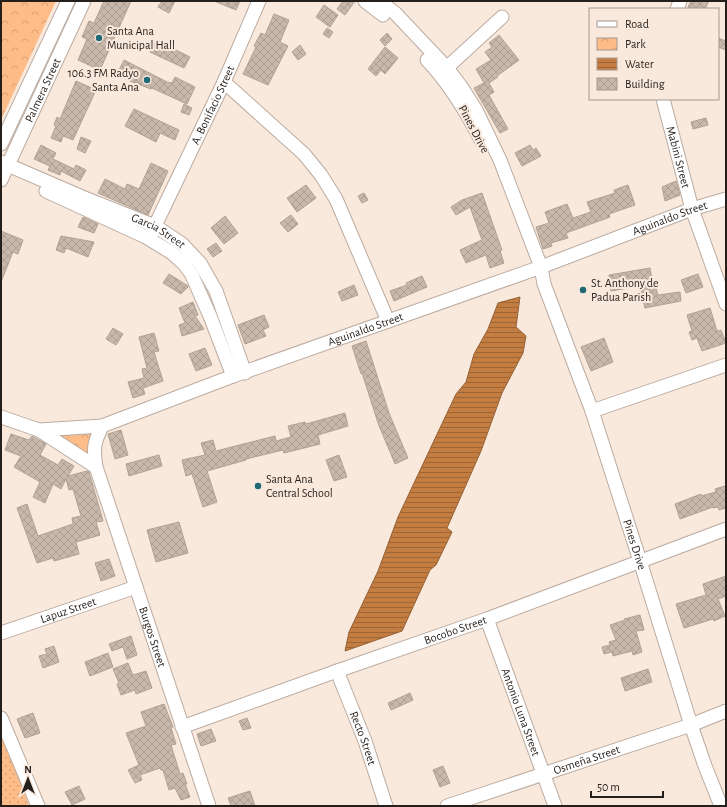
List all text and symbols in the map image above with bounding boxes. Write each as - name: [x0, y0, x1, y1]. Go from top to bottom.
- legend: [589, 8, 719, 100]
- text: Road: [625, 18, 649, 30]
- place label: Santa Ana Municipal Hall: [107, 25, 175, 51]
- marker: Santa Ana Municipal Hall: [94, 33, 104, 43]
- text: Park: [625, 38, 646, 50]
- street label: Palmera Street: [23, 56, 63, 124]
- text: Water: [625, 58, 654, 70]
- street label: A. Bonifacio Street: [189, 64, 236, 146]
- place label: 106.3 FM Radyo Santa Ana: [68, 67, 139, 93]
- marker: 106.3 FM Radyo Santa Ana: [142, 75, 152, 85]
- text: Building: [625, 78, 665, 90]
- street label: Pines Drive: [456, 103, 492, 155]
- street label: Mabini Street: [664, 125, 692, 189]
- street label: Aguinaldo Street: [631, 199, 709, 237]
- street label: Garcia Street: [130, 211, 188, 250]
- place label: St. Anthony de Padua Parish: [591, 277, 659, 303]
- marker: St. Anthony de Padua Parish: [578, 285, 588, 295]
- street label: Aguinaldo Street: [326, 310, 405, 348]
- place label: Santa Ana Central School: [266, 473, 333, 499]
- marker: Santa Ana Central School: [253, 481, 263, 491]
- street label: Pines Drive: [621, 518, 648, 571]
- street label: Lapuz Street: [39, 595, 98, 625]
- street label: Burgos Street: [137, 605, 168, 669]
- street label: Bocobo Street: [423, 614, 488, 646]
- street label: Antonio Luna Street: [499, 667, 542, 758]
- street label: Recto Street: [348, 710, 378, 767]
- street label: Osmeña Street: [552, 743, 621, 776]
- north arrow: [8, 759, 48, 799]
- text: N: [24, 764, 32, 775]
- scale bar: [591, 773, 663, 799]
- text: 50 m: [597, 781, 620, 793]

